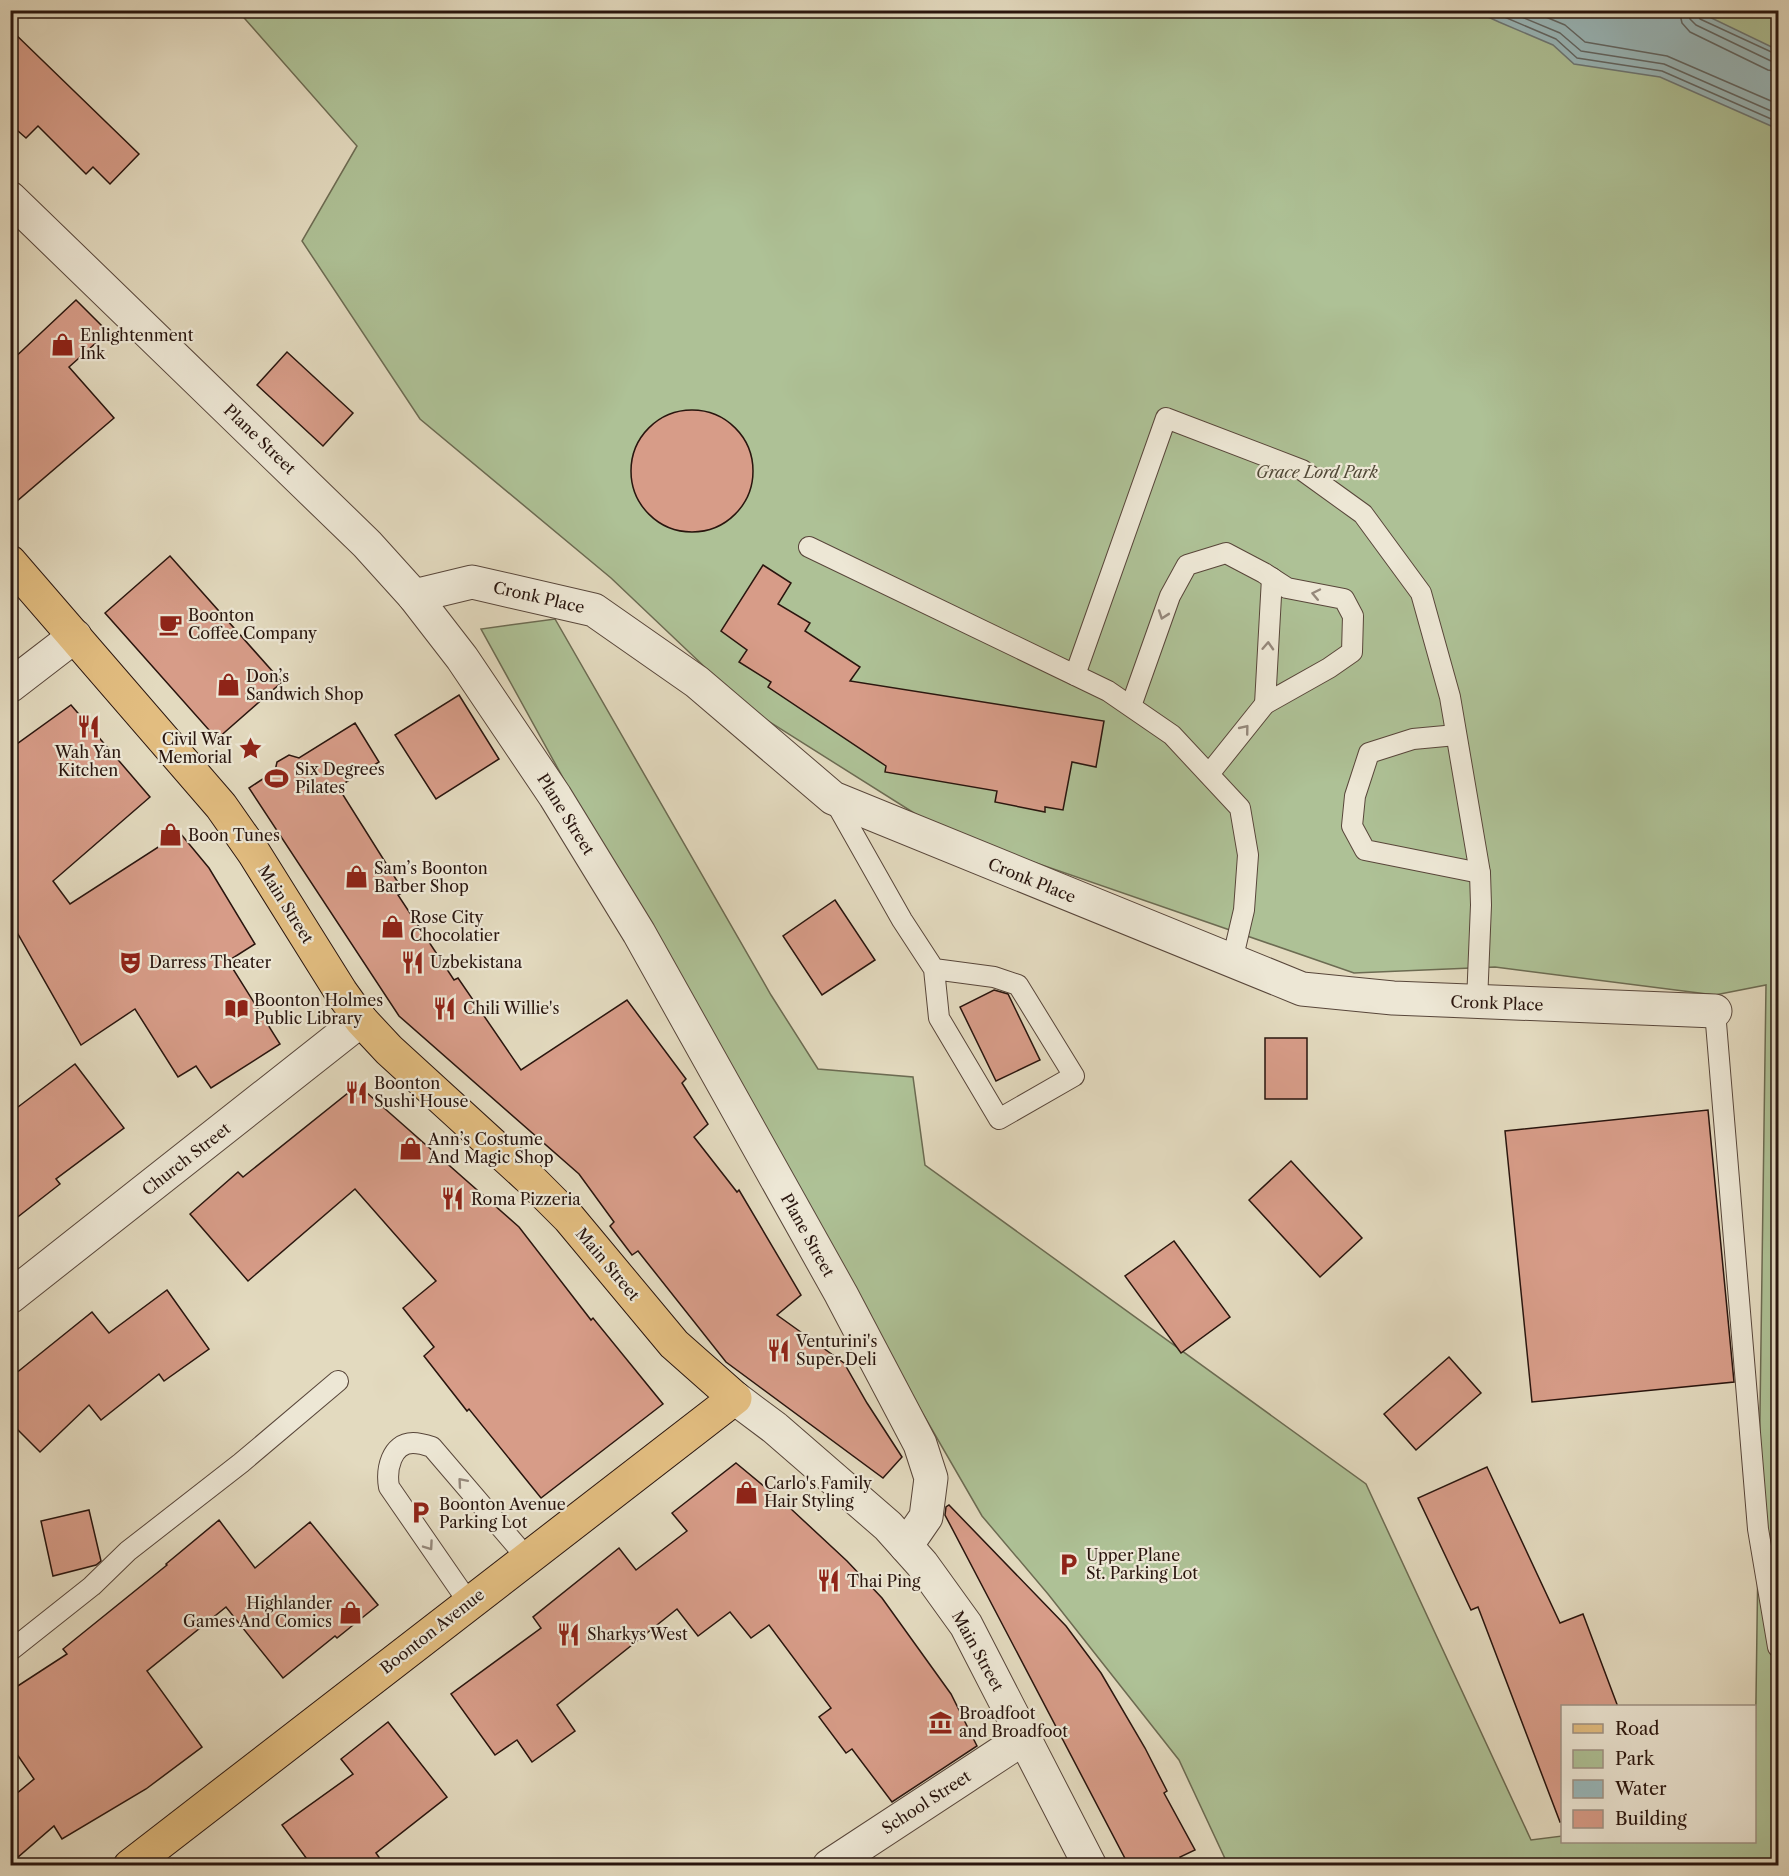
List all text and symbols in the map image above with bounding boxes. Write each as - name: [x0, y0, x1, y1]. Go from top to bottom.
- place label: Enlightenment Ink: [80, 325, 194, 363]
- shop icon: Enlightenment Ink: [49, 331, 75, 357]
- street label: Plane Street: [220, 400, 300, 479]
- park label: Grace Lord Park: [1256, 462, 1379, 482]
- street label: Cronk Place: [491, 577, 587, 617]
- one-way arrow: [1311, 588, 1321, 601]
- place label: Boonton Coffee Company: [188, 605, 318, 643]
- one-way arrow: [1158, 609, 1171, 619]
- cafe icon: Boonton Coffee Company: [157, 611, 183, 637]
- one-way arrow: [1262, 641, 1275, 650]
- place label: Don’s Sandwich Shop: [246, 666, 364, 704]
- shop icon: Don’s Sandwich Shop: [215, 672, 241, 698]
- restaurant icon: Wah Yan Kitchen: [75, 714, 101, 740]
- one-way arrow: [1238, 725, 1249, 736]
- place label: Civil War Memorial: [158, 729, 232, 767]
- place icon: Civil War Memorial: [237, 735, 263, 761]
- place label: Wah Yan Kitchen: [54, 742, 121, 780]
- place label: Six Degrees Pilates: [295, 759, 385, 797]
- sports icon: Six Degrees Pilates: [264, 765, 290, 791]
- street label: Plane Street: [533, 770, 599, 859]
- shop icon: Boon Tunes: [157, 822, 183, 848]
- place label: Boon Tunes: [188, 825, 280, 845]
- street label: Cronk Place: [985, 853, 1079, 907]
- place label: Sam’s Boonton Barber Shop: [374, 858, 488, 896]
- street label: Main Street: [254, 861, 318, 947]
- shop icon: Sam’s Boonton Barber Shop: [343, 864, 369, 890]
- place label: Rose City Chocolatier: [410, 907, 500, 945]
- shop icon: Rose City Chocolatier: [379, 913, 405, 939]
- theatre icon: Darress Theater: [118, 949, 144, 975]
- restaurant icon: Uzbekistana: [399, 949, 425, 975]
- place label: Darress Theater: [149, 952, 271, 972]
- place label: Uzbekistana: [430, 952, 523, 972]
- place label: Boonton Holmes Public Library: [254, 990, 383, 1028]
- street label: Cronk Place: [1450, 991, 1544, 1015]
- restaurant icon: Chili Willie's: [432, 995, 458, 1021]
- library icon: Boonton Holmes Public Library: [223, 996, 249, 1022]
- place label: Chili Willie's: [463, 998, 559, 1018]
- place label: Boonton Sushi House: [374, 1073, 469, 1111]
- restaurant icon: Boonton Sushi House: [343, 1079, 369, 1105]
- street label: Church Street: [138, 1118, 234, 1200]
- place label: Ann’s Costume And Magic Shop: [427, 1129, 554, 1167]
- shop icon: Ann’s Costume And Magic Shop: [397, 1135, 423, 1161]
- restaurant icon: Roma Pizzeria: [440, 1186, 466, 1212]
- place label: Roma Pizzeria: [471, 1189, 581, 1209]
- street label: Plane Street: [777, 1190, 839, 1281]
- street label: Main Street: [572, 1223, 644, 1305]
- place label: Venturini's Super Deli: [795, 1331, 877, 1369]
- restaurant icon: Venturini's Super Deli: [765, 1337, 791, 1363]
- place label: Carlo's Family Hair Styling: [764, 1473, 873, 1511]
- one-way arrow: [458, 1478, 469, 1489]
- shop icon: Carlo's Family Hair Styling: [733, 1479, 759, 1505]
- place label: Boonton Avenue Parking Lot: [439, 1494, 566, 1532]
- parking icon: Boonton Avenue Parking Lot: [408, 1500, 434, 1526]
- one-way arrow: [422, 1539, 433, 1550]
- place label: Upper Plane St. Parking Lot: [1086, 1545, 1198, 1583]
- parking icon: Upper Plane St. Parking Lot: [1055, 1551, 1081, 1577]
- restaurant icon: Thai Ping: [816, 1568, 842, 1594]
- place label: Thai Ping: [847, 1571, 921, 1591]
- street label: Boonton Avenue: [376, 1584, 488, 1678]
- place label: Highlander Games And Comics: [183, 1593, 332, 1631]
- shop icon: Highlander Games And Comics: [337, 1599, 363, 1625]
- street label: Main Street: [948, 1607, 1008, 1695]
- restaurant icon: Sharkys West: [556, 1621, 582, 1647]
- place label: Sharkys West: [587, 1624, 688, 1644]
- place label: Broadfoot and Broadfoot: [959, 1703, 1068, 1741]
- legend: [1561, 1705, 1756, 1843]
- museum icon: Broadfoot and Broadfoot: [928, 1709, 954, 1735]
- text: Road: [1615, 1718, 1660, 1740]
- text: Park: [1615, 1748, 1656, 1770]
- street label: School Street: [878, 1766, 974, 1838]
- text: Water: [1614, 1778, 1667, 1800]
- text: Building: [1615, 1808, 1687, 1830]

